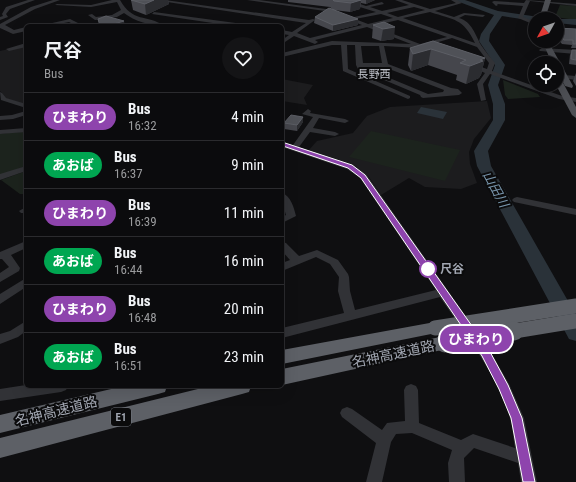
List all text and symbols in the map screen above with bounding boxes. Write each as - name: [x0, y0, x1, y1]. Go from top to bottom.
- north arrow: [528, 12, 564, 48]
- map controls: [528, 12, 564, 92]
- button: heart: [222, 37, 264, 79]
- text: 尺谷: [44, 39, 82, 62]
- button: locate: [528, 56, 564, 92]
- text: Bus: [44, 66, 63, 81]
- district label: 長野西: [358, 68, 391, 81]
- text: Bus: [128, 100, 151, 118]
- text: 4 min: [231, 108, 264, 126]
- text: ひまわり: [52, 109, 108, 125]
- text: 16:32: [128, 118, 157, 133]
- text: Bus: [114, 148, 137, 166]
- text: 9 min: [231, 156, 264, 174]
- text: あおば: [52, 157, 94, 173]
- text: 16:37: [114, 166, 143, 181]
- water label: 山田川: [480, 169, 513, 212]
- text: Bus: [128, 196, 151, 214]
- text: 11 min: [224, 204, 264, 222]
- text: ひまわり: [52, 205, 108, 221]
- text: 16:39: [128, 214, 157, 229]
- text: Bus: [114, 244, 137, 262]
- text: 16 min: [224, 252, 264, 270]
- text: あおば: [52, 253, 94, 269]
- marker: 尺谷: [419, 260, 437, 278]
- text: 16:44: [114, 262, 143, 277]
- place label: 尺谷: [440, 262, 464, 276]
- text: Bus: [128, 292, 151, 310]
- text: 20 min: [224, 300, 264, 318]
- text: ひまわり: [52, 301, 108, 317]
- text: 16:48: [128, 310, 157, 325]
- line badge: ひまわり: [448, 326, 504, 352]
- text: ひまわり: [448, 331, 504, 347]
- street label: 名神高速道路: [350, 337, 436, 371]
- text: Bus: [114, 340, 137, 358]
- text: 23 min: [224, 348, 264, 366]
- text: あおば: [52, 349, 94, 365]
- text: 16:51: [114, 358, 143, 373]
- street label: 名神高速道路: [13, 393, 99, 429]
- road number: E1: [111, 408, 131, 426]

